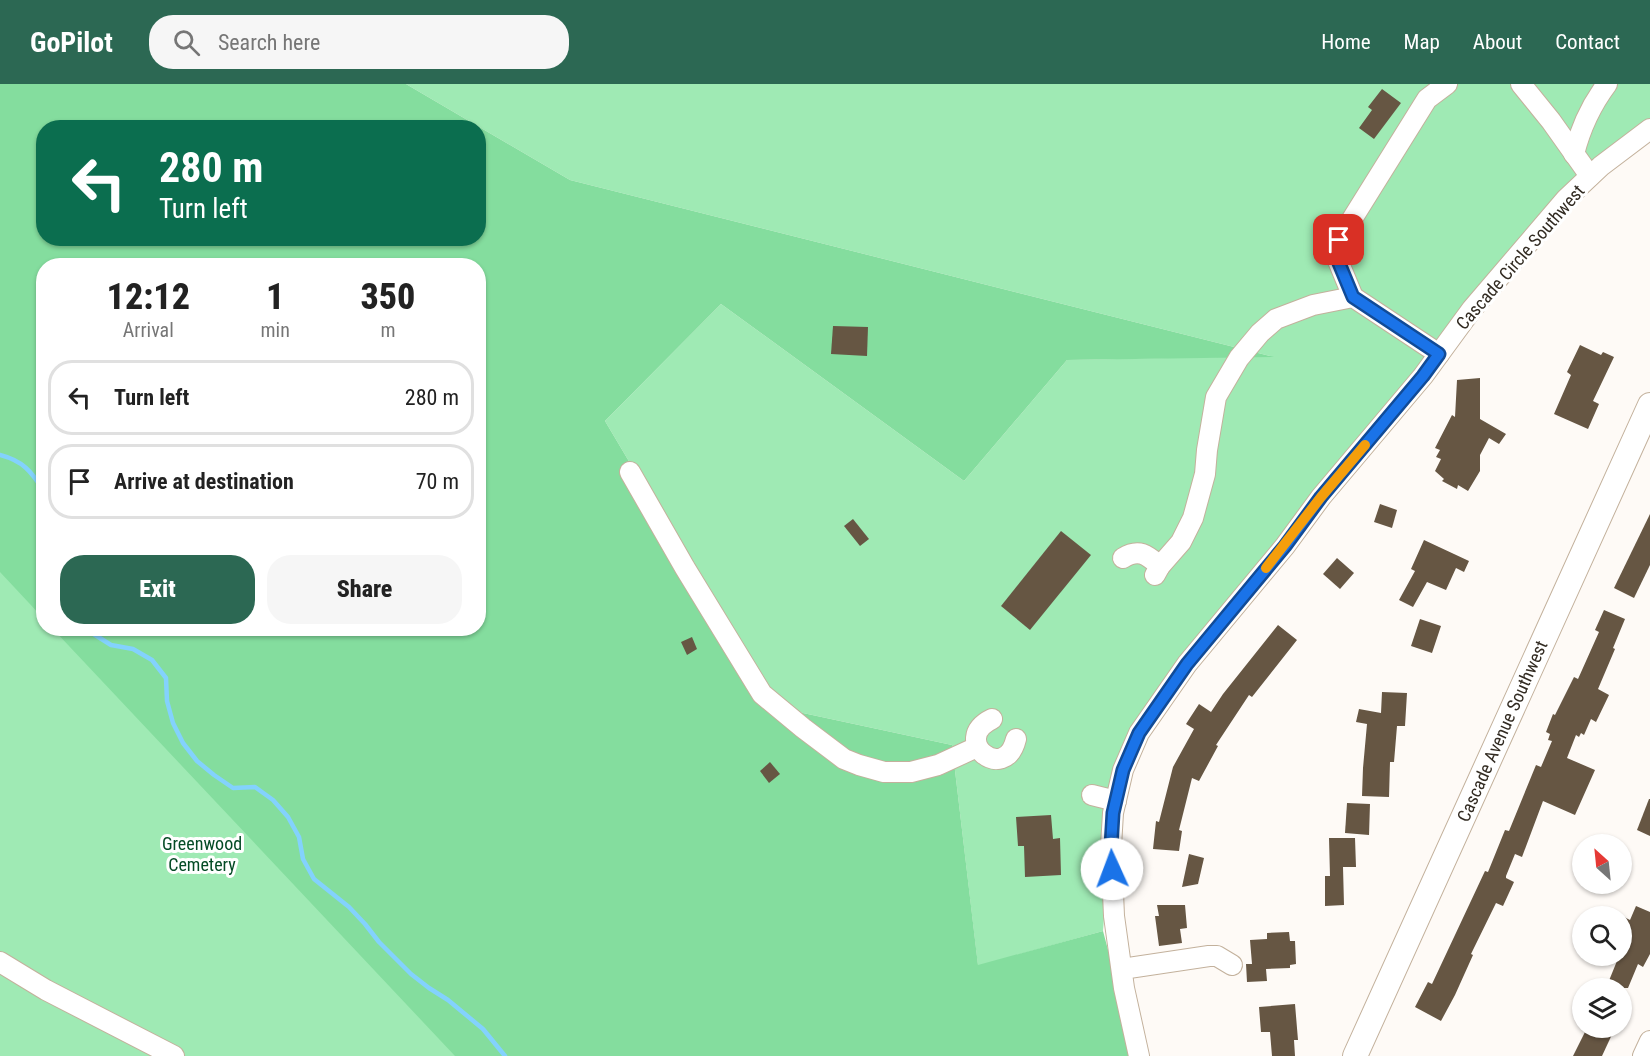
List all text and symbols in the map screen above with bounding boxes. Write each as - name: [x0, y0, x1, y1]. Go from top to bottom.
- search box: [149, 15, 569, 69]
- text: GoPilot: [30, 26, 113, 59]
- icon: search: [170, 26, 203, 59]
- text: Search here: [218, 30, 320, 55]
- text: Home: [1321, 30, 1371, 54]
- text: Map: [1404, 30, 1440, 54]
- text: About: [1473, 30, 1522, 54]
- text: Contact: [1555, 30, 1620, 54]
- text: 280 m: [159, 143, 264, 192]
- icon: left: [60, 144, 138, 222]
- street label: Cascade Circle Southwest: [1451, 180, 1589, 334]
- text: Turn left: [159, 193, 248, 225]
- pin: [1313, 214, 1364, 265]
- icon: arrive: [1322, 223, 1355, 256]
- text: 12:12: [107, 276, 190, 318]
- text: 1: [266, 276, 284, 318]
- text: 350: [360, 276, 415, 318]
- text: Arrival: [123, 318, 174, 342]
- text: min: [261, 318, 290, 342]
- text: m: [380, 318, 395, 342]
- icon: left: [63, 381, 96, 414]
- text: Turn left: [114, 385, 189, 410]
- text: 280 m: [405, 385, 459, 410]
- icon: arrive: [63, 465, 96, 498]
- text: Arrive at destination: [114, 469, 294, 494]
- text: 70 m: [416, 469, 459, 494]
- button: Exit: [60, 555, 255, 624]
- button: Share: [267, 555, 462, 624]
- street label: Cascade Avenue Southwest: [1453, 637, 1551, 825]
- park label: Greenwood Cemetery: [162, 833, 242, 875]
- north arrow: [1572, 834, 1632, 894]
- map controls: [1572, 834, 1632, 1038]
- position arrow: [1080, 837, 1144, 901]
- button: search: [1572, 906, 1632, 966]
- button: layers: [1572, 978, 1632, 1038]

